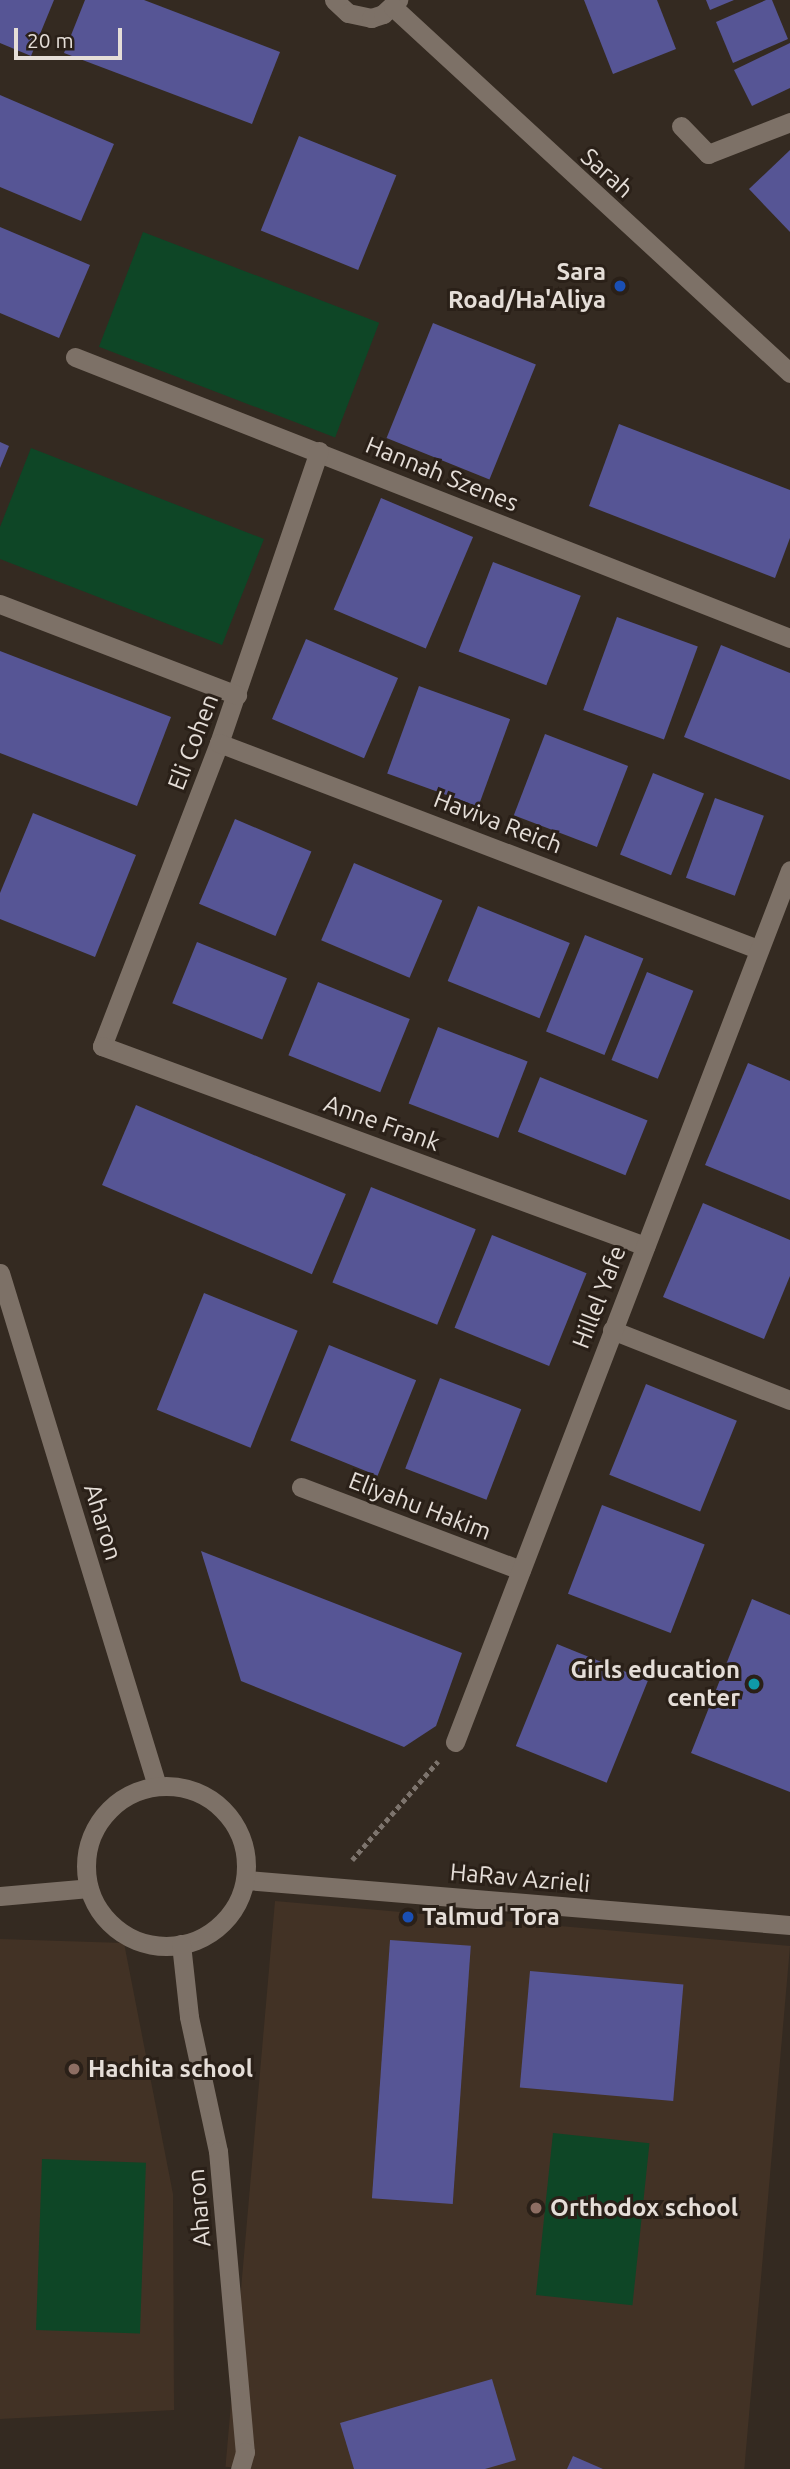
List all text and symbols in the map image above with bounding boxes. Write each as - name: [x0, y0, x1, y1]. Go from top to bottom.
- scale bar: [18, 14, 126, 58]
- text: 20 m: [27, 28, 74, 52]
- street label: Sarah: [575, 142, 639, 204]
- place label: Sara Road/Ha'Aliya: [448, 258, 606, 314]
- marker: Sara Road/Ha'Aliya: [612, 278, 628, 294]
- street label: Hannah Szenes: [361, 430, 523, 518]
- street label: Eli Cohen: [162, 690, 224, 794]
- street label: Haviva Reich: [430, 784, 566, 860]
- street label: Anne Frank: [320, 1089, 444, 1157]
- street label: Hillel Yafe: [566, 1241, 632, 1353]
- street label: Eliyahu Hakim: [345, 1466, 495, 1546]
- street label: Aharon: [78, 1480, 128, 1564]
- place label: Girls education center: [570, 1656, 740, 1712]
- marker: Girls education center: [746, 1676, 762, 1692]
- street label: HaRav Azrieli: [449, 1858, 591, 1898]
- place label: Talmud Tora: [422, 1903, 560, 1931]
- marker: Talmud Tora: [400, 1909, 416, 1925]
- place label: Hachita school: [88, 2055, 253, 2083]
- marker: Hachita school: [66, 2061, 82, 2077]
- street label: Aharon: [181, 2168, 217, 2248]
- place label: Orthodox school: [550, 2194, 738, 2222]
- marker: Orthodox school: [528, 2200, 544, 2216]

